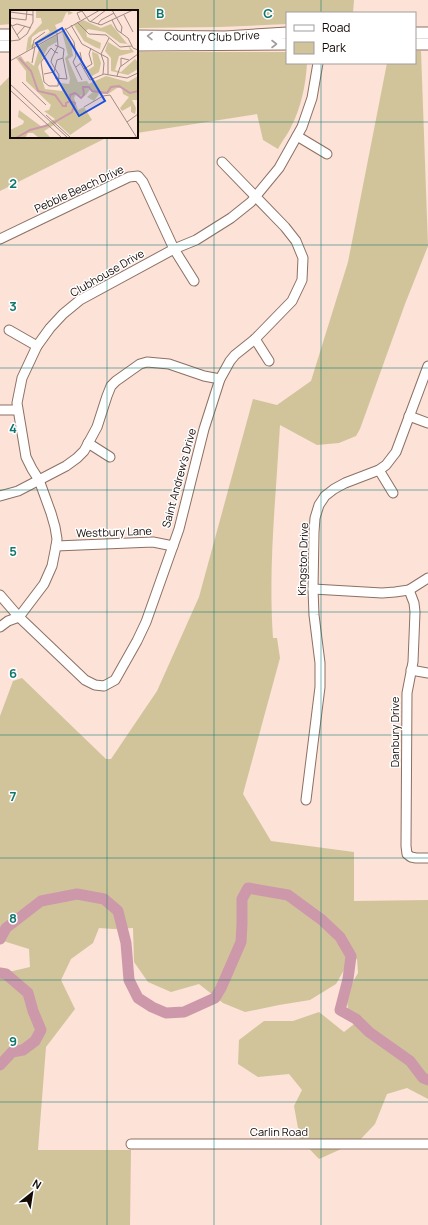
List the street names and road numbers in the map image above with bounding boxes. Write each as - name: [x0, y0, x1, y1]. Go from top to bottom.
- street label: Country Club Drive: [164, 27, 261, 44]
- street label: Pebble Beach Drive: [32, 161, 126, 216]
- street label: Clubhouse Drive: [67, 245, 147, 300]
- street label: Saint Andrew's Drive: [158, 426, 199, 529]
- street label: Kingston Drive: [294, 522, 311, 596]
- street label: Westbury Lane: [76, 523, 153, 540]
- street label: Danbury Drive: [387, 696, 402, 767]
- street label: Carlin Road: [250, 1124, 308, 1139]

